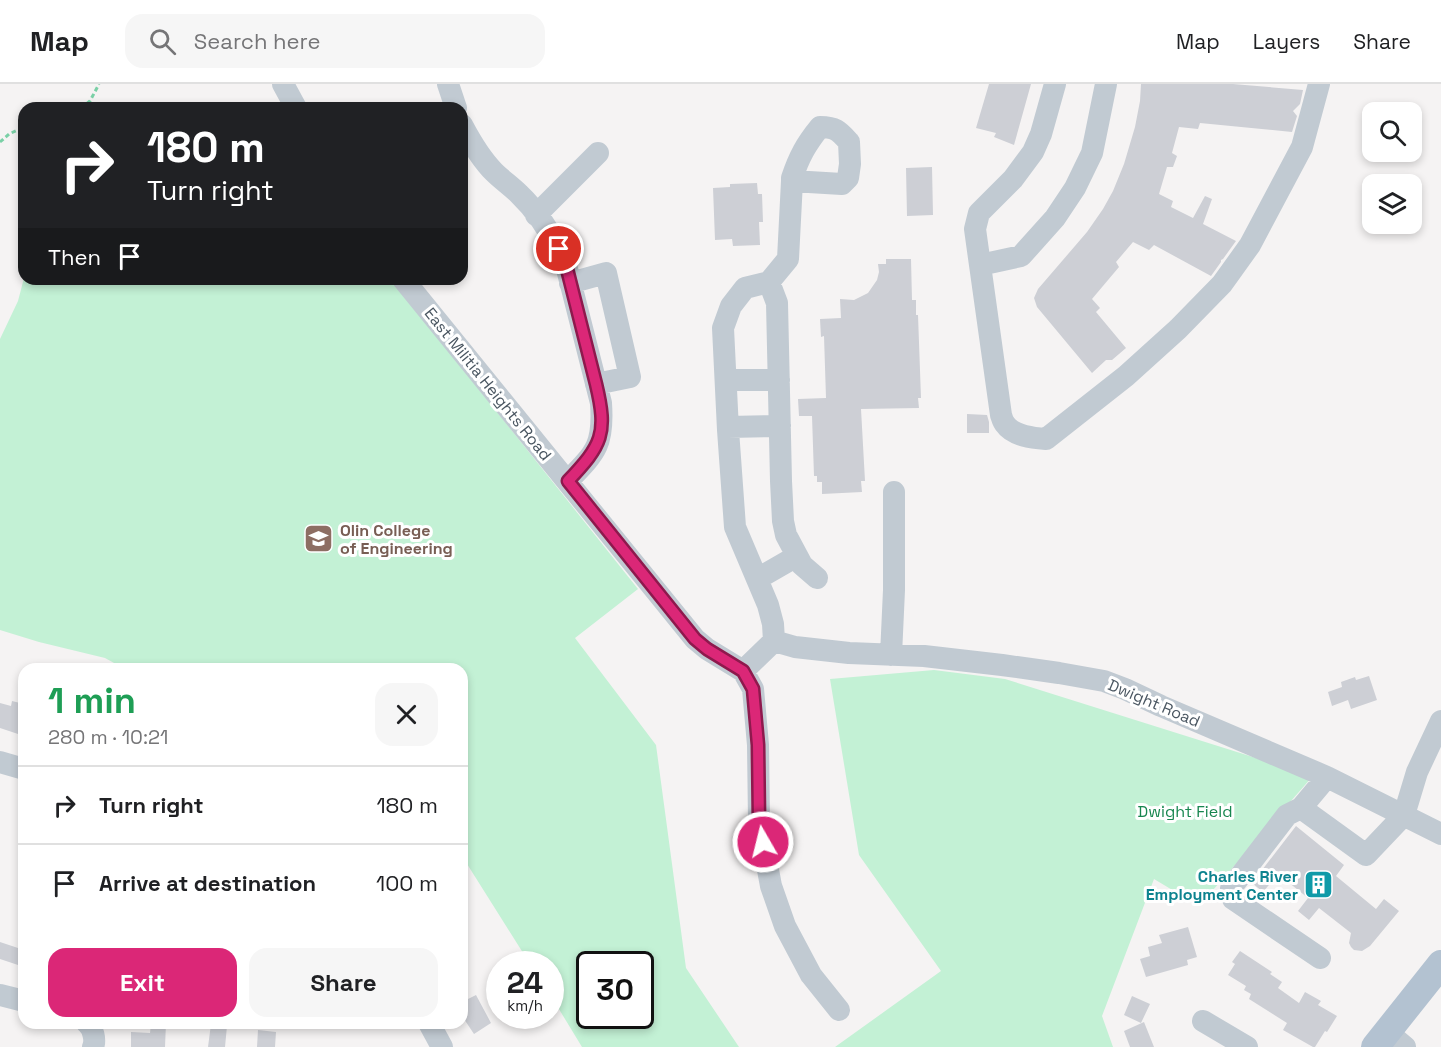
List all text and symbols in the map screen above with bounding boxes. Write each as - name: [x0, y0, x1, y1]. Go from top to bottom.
- search box: [125, 14, 545, 68]
- text: Map: [30, 23, 89, 59]
- icon: search: [146, 25, 179, 58]
- text: Search here: [194, 27, 321, 55]
- text: Map: [1176, 28, 1220, 55]
- text: Layers: [1253, 28, 1320, 55]
- text: Share: [1353, 28, 1411, 55]
- map controls: [1362, 102, 1422, 234]
- button: search: [1362, 102, 1422, 162]
- text: 180 m: [147, 121, 265, 174]
- icon: right: [48, 126, 126, 204]
- text: Turn right: [147, 173, 274, 208]
- button: layers: [1362, 174, 1422, 234]
- pin: [533, 223, 584, 274]
- icon: arrive: [542, 232, 575, 265]
- icon: arrive: [113, 240, 146, 273]
- text: Then: [48, 243, 101, 271]
- street label: East Militia Heights Road: [420, 303, 556, 465]
- place label: Olin College of Engineering: [340, 520, 453, 559]
- school or university icon: Olin College of Engineering: [303, 523, 335, 555]
- street label: Dwight Road: [1105, 674, 1203, 732]
- text: 1 min: [48, 678, 136, 724]
- button: close: [375, 683, 438, 746]
- text: 280 m · 10:21: [48, 724, 168, 750]
- icon: right: [48, 789, 81, 822]
- text: Turn right: [99, 791, 204, 819]
- text: 180 m: [376, 791, 438, 819]
- park label: Dwight Field: [1138, 801, 1232, 822]
- position arrow: [731, 810, 795, 874]
- place label: Charles River Employment Center: [1146, 866, 1298, 905]
- icon: arrive: [48, 867, 81, 900]
- text: Arrive at destination: [99, 869, 316, 897]
- text: 100 m: [376, 869, 438, 897]
- building icon: Charles River Employment Center: [1303, 869, 1335, 901]
- button: Exit: [48, 948, 237, 1017]
- button: Share: [249, 948, 438, 1017]
- speed limit sign: 30: [576, 951, 654, 1029]
- text: 24: [507, 963, 543, 1002]
- text: km/h: [507, 996, 543, 1015]

